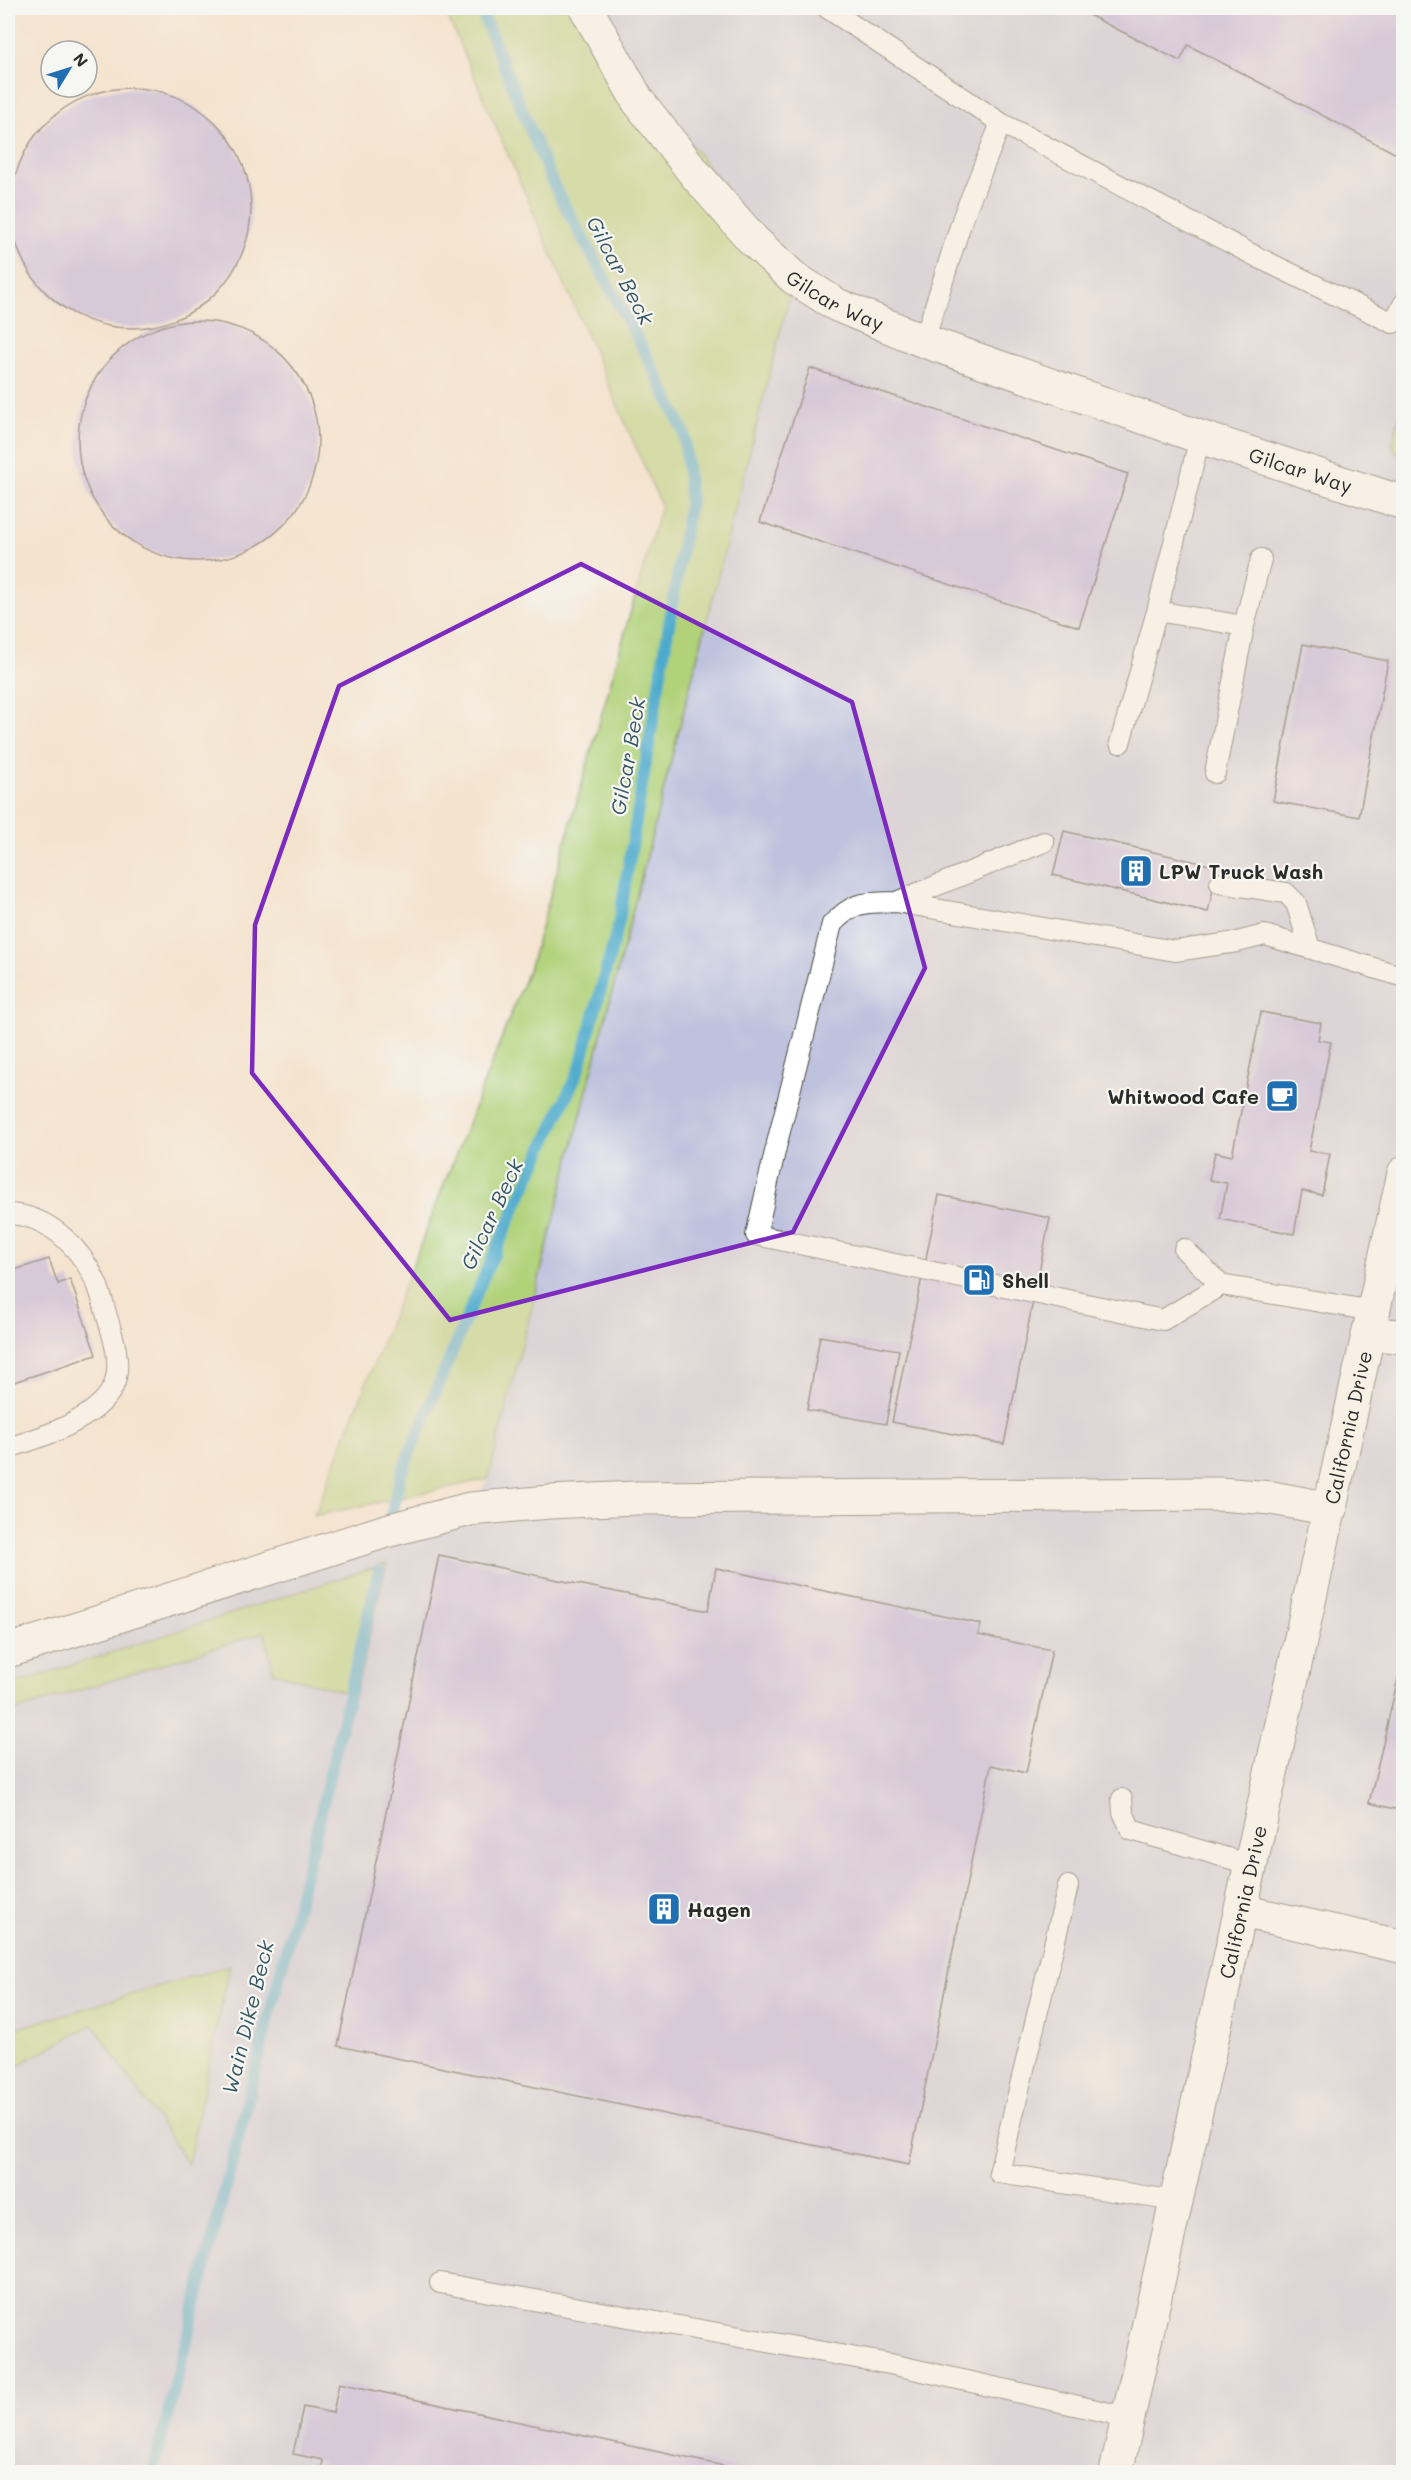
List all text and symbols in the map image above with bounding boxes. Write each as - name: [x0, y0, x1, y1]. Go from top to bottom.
- north arrow: [39, 39, 99, 99]
- text: N: [69, 48, 93, 71]
- water label: Gilcar Beck: [581, 211, 661, 330]
- street label: Gilcar Way: [782, 264, 888, 336]
- street label: Gilcar Way: [1246, 441, 1356, 498]
- water label: Gilcar Beck: [603, 694, 651, 817]
- building icon: LPW Truck Wash: [1118, 853, 1154, 889]
- place label: LPW Truck Wash: [1159, 858, 1323, 884]
- cafe icon: Whitwood Cafe: [1264, 1078, 1300, 1114]
- place label: Whitwood Cafe: [1108, 1083, 1259, 1109]
- water label: Gilcar Beck: [454, 1153, 529, 1274]
- fuel station icon: Shell: [961, 1262, 997, 1298]
- place label: Shell: [1002, 1267, 1049, 1293]
- street label: California Drive: [1318, 1348, 1377, 1507]
- street label: California Drive: [1213, 1823, 1272, 1981]
- building icon: Hagen: [646, 1891, 682, 1927]
- place label: Hagen: [687, 1896, 751, 1922]
- water label: Wain Dike Beck: [215, 1936, 279, 2097]

